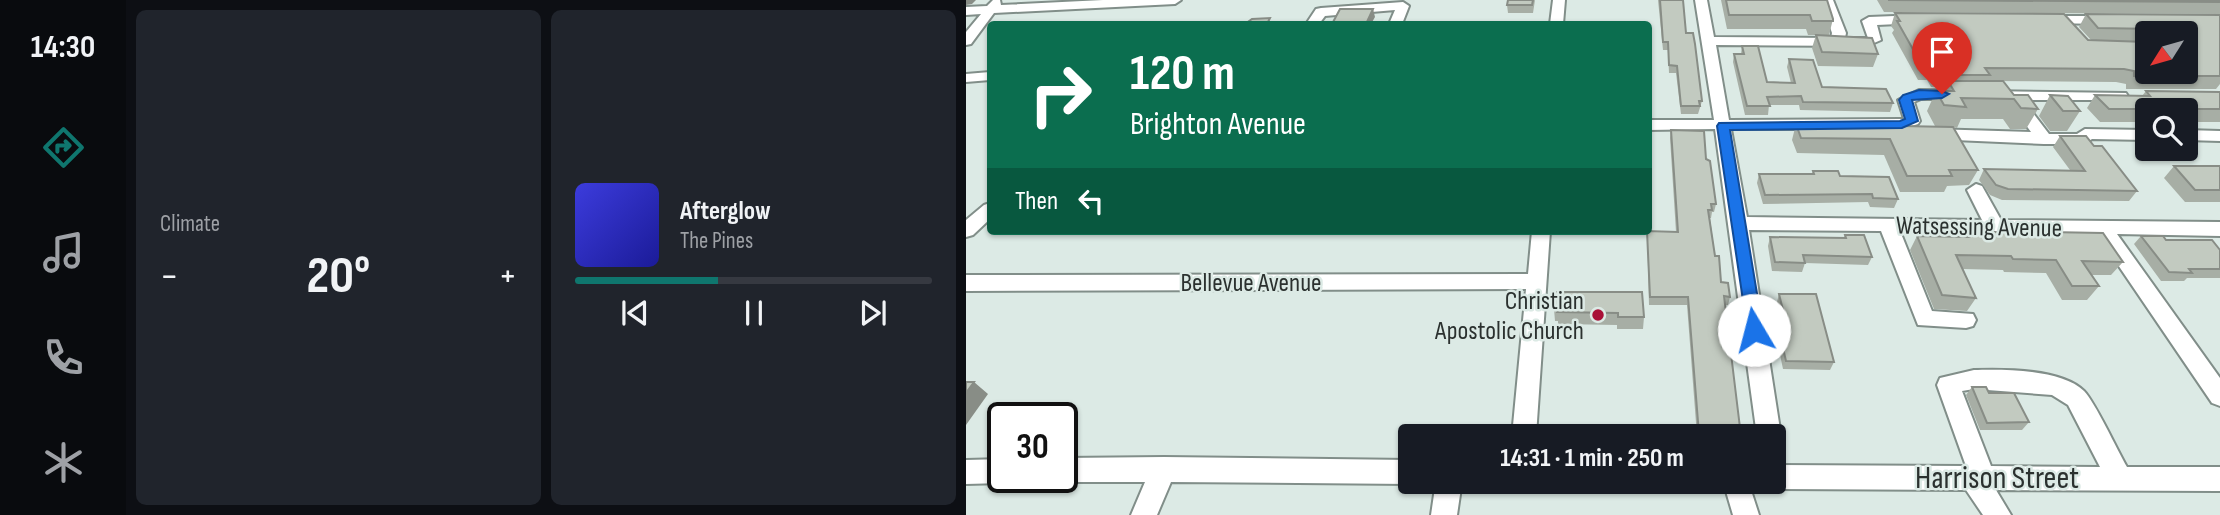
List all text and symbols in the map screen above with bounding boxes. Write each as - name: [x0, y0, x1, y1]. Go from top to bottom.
- north arrow: [2135, 21, 2198, 84]
- map controls: [2135, 21, 2198, 161]
- pin: [1912, 22, 1972, 94]
- text: 14:30: [31, 28, 95, 67]
- icon: arrive: [1923, 33, 1961, 71]
- text: 120 m: [1130, 45, 1235, 104]
- icon: right: [1015, 49, 1106, 140]
- button: search: [2135, 98, 2198, 161]
- text: Brighton Avenue: [1130, 105, 1306, 144]
- icon: directions: [39, 123, 88, 172]
- icon: left: [1072, 182, 1110, 220]
- text: Then: [1015, 186, 1058, 217]
- text: Afterglow: [680, 196, 771, 227]
- text: Climate: [160, 210, 220, 238]
- street label: Watsessing Avenue: [1896, 211, 2062, 244]
- text: The Pines: [680, 227, 753, 255]
- icon: music: [39, 228, 88, 277]
- text: 20°: [307, 245, 370, 308]
- text: −: [160, 254, 179, 299]
- text: +: [498, 254, 517, 299]
- street label: Bellevue Avenue: [1180, 268, 1322, 299]
- place label: Christian Apostolic Church: [1434, 286, 1584, 347]
- position arrow: [1717, 293, 1791, 367]
- icon: previous: [616, 294, 654, 332]
- icon: pause: [735, 294, 773, 332]
- icon: next: [854, 294, 892, 332]
- marker: Christian Apostolic Church: [1590, 307, 1606, 323]
- icon: phone: [39, 333, 88, 382]
- speed limit sign: 30: [987, 402, 1078, 493]
- icon: climate: [39, 438, 88, 487]
- text: 14:31 · 1 min · 250 m: [1500, 443, 1684, 474]
- street label: Harrison Street: [1915, 459, 2079, 498]

